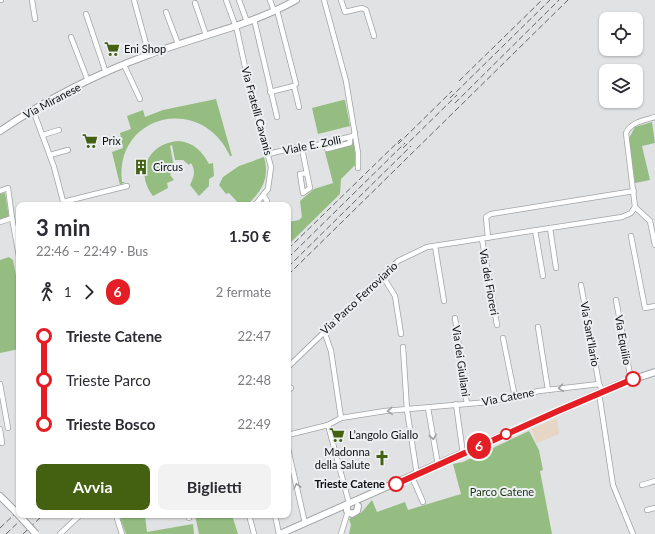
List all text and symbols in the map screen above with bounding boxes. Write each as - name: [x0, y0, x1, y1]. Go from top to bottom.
- map controls: [599, 12, 643, 108]
- button: locate: [599, 12, 643, 56]
- supermarket icon: Eni Shop: [103, 40, 121, 58]
- place label: Eni Shop: [124, 42, 166, 55]
- button: layers: [599, 64, 643, 108]
- street label: Via Fratelli Cavanis: [239, 65, 276, 157]
- street label: Via Miranese: [21, 80, 83, 121]
- supermarket icon: Prix: [81, 132, 99, 150]
- street label: Viale E. Zolli: [282, 132, 342, 157]
- place label: Prix: [102, 134, 121, 147]
- building icon: Circus: [132, 158, 150, 176]
- place label: Circus: [153, 160, 183, 173]
- text: 3 min: [36, 214, 91, 241]
- text: 1.50 €: [229, 227, 271, 245]
- text: 22:46 – 22:49 · Bus: [36, 243, 148, 259]
- street label: Via dei Fioreri: [477, 248, 502, 316]
- street label: Via Parco Ferroviario: [318, 259, 400, 337]
- icon: walk: [36, 281, 58, 303]
- icon: forward: [78, 281, 100, 303]
- text: 6: [114, 283, 122, 300]
- text: 1: [64, 284, 72, 300]
- text: 2 fermate: [216, 284, 271, 300]
- street label: Via Sant'Ilario: [578, 300, 603, 368]
- street label: Via Equilio: [613, 314, 634, 366]
- street label: Via dei Giuliani: [450, 324, 473, 398]
- text: Trieste Catene: [66, 327, 162, 345]
- text: 22:47: [238, 328, 271, 344]
- text: Trieste Parco: [66, 371, 151, 389]
- unlabelled marker: [625, 371, 641, 387]
- text: 22:48: [238, 372, 271, 388]
- one-way arrow: [558, 383, 564, 392]
- street label: Via Catene: [481, 385, 535, 408]
- one-way arrow: [387, 406, 393, 415]
- text: Trieste Bosco: [66, 415, 155, 433]
- text: 22:49: [238, 416, 271, 432]
- supermarket icon: L’angolo Giallo: [328, 426, 346, 444]
- place label: L’angolo Giallo: [349, 428, 418, 441]
- unlabelled marker: [500, 428, 512, 440]
- one-way arrow: [428, 433, 437, 440]
- line badge: 6: [466, 433, 492, 459]
- text: 6: [475, 437, 483, 454]
- place label: Madonna della Salute: [315, 445, 370, 471]
- church icon: Madonna della Salute: [373, 449, 391, 467]
- button: Avvia: [36, 464, 150, 510]
- button: Biglietti: [158, 464, 271, 510]
- marker: Trieste Catene: [388, 476, 404, 492]
- place label: Trieste Catene: [315, 477, 385, 490]
- one-way arrow: [293, 483, 302, 490]
- park label: Parco Catene: [470, 485, 534, 498]

